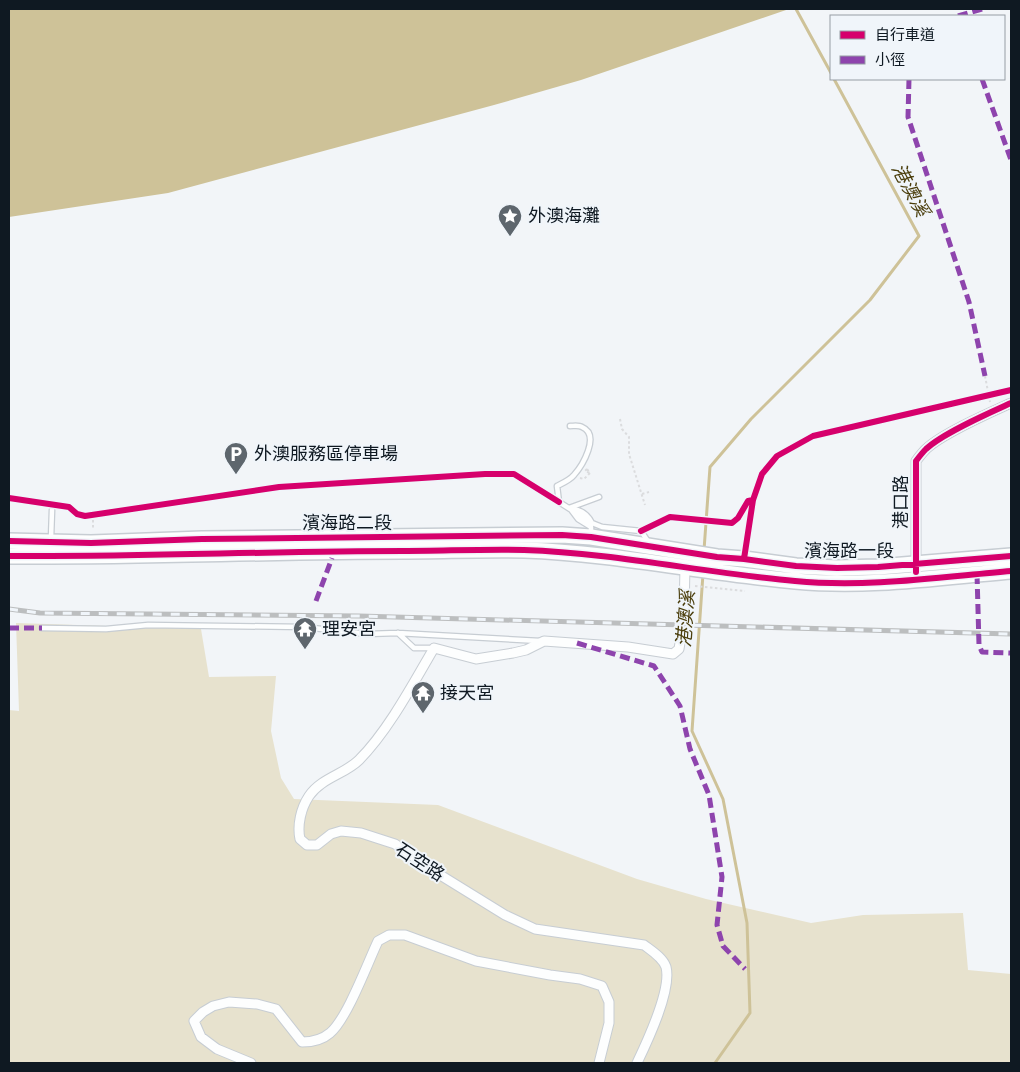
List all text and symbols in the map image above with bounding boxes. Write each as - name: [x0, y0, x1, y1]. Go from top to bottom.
- legend: [830, 15, 1005, 80]
- text: 自行車道: [875, 26, 935, 44]
- text: 小徑: [875, 51, 905, 69]
- water label: 港澳溪: [887, 160, 934, 223]
- place icon: 外澳海灘: [497, 203, 523, 237]
- place label: 外澳海灘: [528, 205, 600, 227]
- parking icon: 外澳服務區停車場: [223, 441, 249, 475]
- place label: 外澳服務區停車場: [254, 443, 398, 465]
- street label: 港口路: [890, 475, 912, 529]
- street label: 濱海路二段: [302, 512, 392, 534]
- street label: 濱海路一段: [804, 540, 894, 562]
- water label: 港澳溪: [673, 587, 699, 648]
- temple icon: 理安宮: [292, 616, 318, 650]
- place label: 理安宮: [322, 618, 376, 640]
- temple icon: 接天宮: [410, 680, 436, 714]
- place label: 接天宮: [440, 682, 494, 704]
- street label: 石空路: [391, 838, 449, 886]

